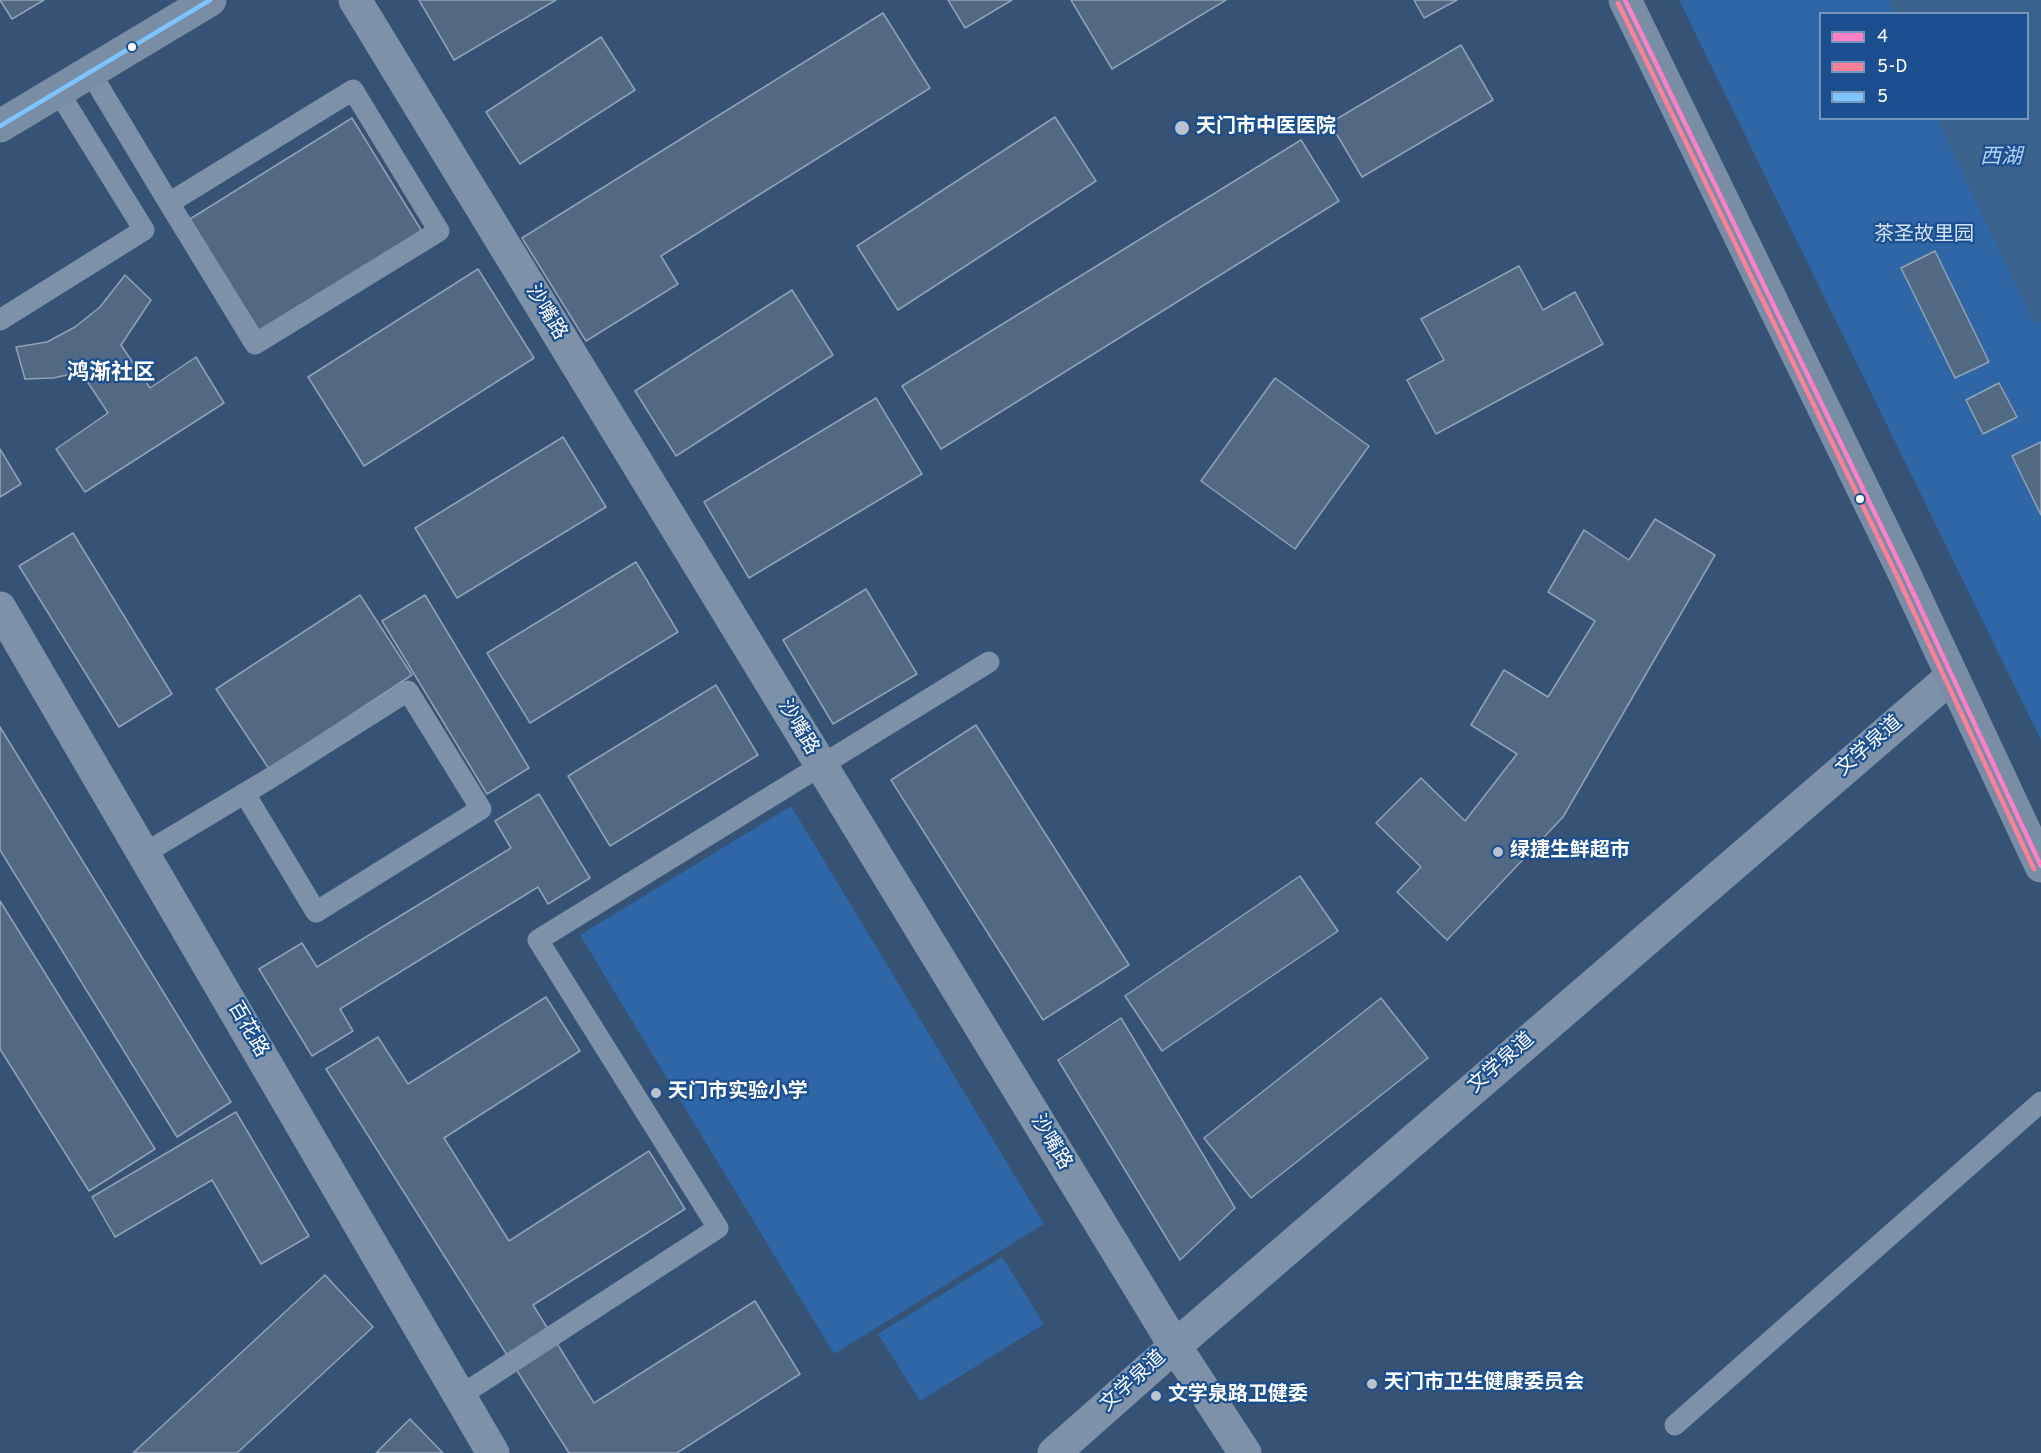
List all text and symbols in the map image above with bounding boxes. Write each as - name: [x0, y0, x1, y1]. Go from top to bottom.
- legend: [1819, 12, 2029, 120]
- text: 4: [1877, 26, 1888, 49]
- unlabelled marker: [126, 41, 138, 53]
- text: 5-D: [1877, 56, 1907, 79]
- text: 5: [1877, 86, 1888, 109]
- place label: 天门市中医医院: [1196, 116, 1336, 140]
- marker: 天门市中医医院: [1173, 119, 1191, 137]
- water label: 西湖: [1980, 146, 2022, 172]
- park label: 茶圣故里园: [1874, 224, 1974, 248]
- street label: 沙嘴路: [519, 281, 571, 345]
- district label: 鸿渐社区: [67, 362, 155, 388]
- unlabelled marker: [1854, 493, 1866, 505]
- street label: 沙嘴路: [771, 696, 823, 760]
- street label: 文学泉道: [1832, 712, 1908, 782]
- place label: 绿捷生鲜超市: [1510, 840, 1630, 864]
- marker: 绿捷生鲜超市: [1491, 845, 1505, 859]
- street label: 百花路: [222, 998, 272, 1062]
- street label: 文学泉道: [1464, 1029, 1540, 1099]
- place label: 天门市实验小学: [668, 1081, 808, 1105]
- marker: 天门市实验小学: [649, 1086, 663, 1100]
- street label: 沙嘴路: [1024, 1111, 1076, 1175]
- street label: 文学泉道: [1096, 1346, 1172, 1418]
- place label: 天门市卫生健康委员会: [1384, 1372, 1584, 1396]
- marker: 天门市卫生健康委员会: [1365, 1377, 1379, 1391]
- place label: 文学泉路卫健委: [1168, 1384, 1308, 1408]
- marker: 文学泉路卫健委: [1149, 1389, 1163, 1403]

